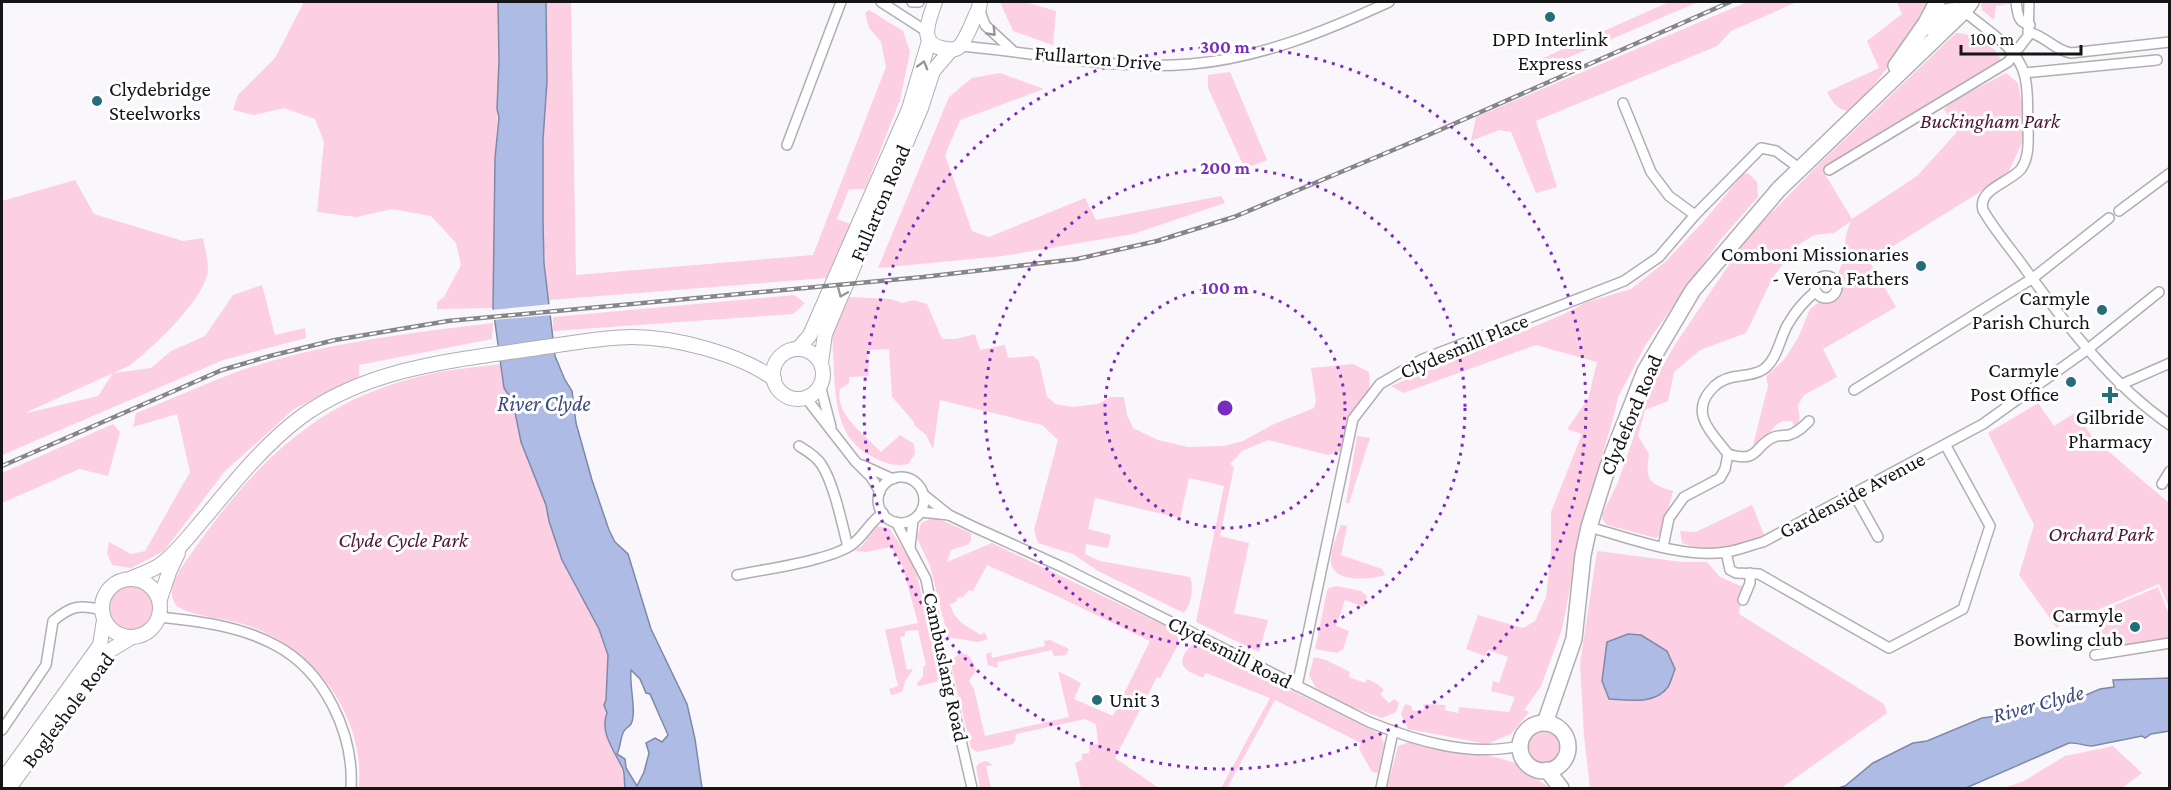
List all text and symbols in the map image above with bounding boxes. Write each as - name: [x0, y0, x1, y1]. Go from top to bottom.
- marker: DPD Interlink Express: [1543, 10, 1557, 24]
- scale bar: [1961, 18, 2081, 56]
- one-way arrow: [985, 25, 996, 35]
- place label: DPD Interlink Express: [1492, 27, 1608, 75]
- text: 100 m: [1970, 29, 2015, 49]
- text: 300 m: [1200, 37, 1250, 57]
- street label: Fullarton Drive: [1033, 40, 1163, 76]
- one-way arrow: [916, 60, 928, 71]
- place label: Clydebridge Steelworks: [109, 77, 211, 125]
- marker: Clydebridge Steelworks: [90, 94, 104, 108]
- park label: Buckingham Park: [1920, 109, 2061, 133]
- street label: Fullarton Road: [845, 141, 915, 265]
- text: 200 m: [1200, 158, 1251, 178]
- place label: Comboni Missionaries - Verona Fathers: [1721, 242, 1909, 290]
- marker: Comboni Missionaries - Verona Fathers: [1914, 259, 1928, 273]
- text: 100 m: [1201, 278, 1249, 298]
- place label: Carmyle Parish Church: [1972, 286, 2090, 334]
- one-way arrow: [837, 287, 849, 298]
- marker: Carmyle Parish Church: [2095, 303, 2109, 317]
- street label: Clydesmill Place: [1396, 308, 1532, 384]
- street label: Clydeford Road: [1595, 351, 1667, 479]
- place label: Carmyle Post Office: [1970, 358, 2059, 406]
- marker: Carmyle Post Office: [2064, 375, 2078, 389]
- marker: Gilbride Pharmacy: [2103, 388, 2117, 402]
- water label: River Clyde: [497, 391, 591, 416]
- centre of rings: [1215, 398, 1235, 418]
- place label: Gilbride Pharmacy: [2068, 405, 2152, 453]
- street label: Gardenside Avenue: [1775, 447, 1929, 543]
- park label: Orchard Park: [2048, 522, 2155, 546]
- park label: Clyde Cycle Park: [338, 528, 469, 552]
- street label: Cambuslang Road: [918, 590, 974, 744]
- place label: Carmyle Bowling club: [2013, 603, 2123, 651]
- street label: Clydesmill Road: [1164, 610, 1296, 694]
- marker: Carmyle Bowling club: [2128, 620, 2142, 634]
- street label: Bogleshole Road: [17, 648, 119, 772]
- water label: River Clyde: [1990, 679, 2087, 728]
- place label: Unit 3: [1109, 688, 1160, 712]
- marker: Unit 3: [1090, 693, 1104, 707]

